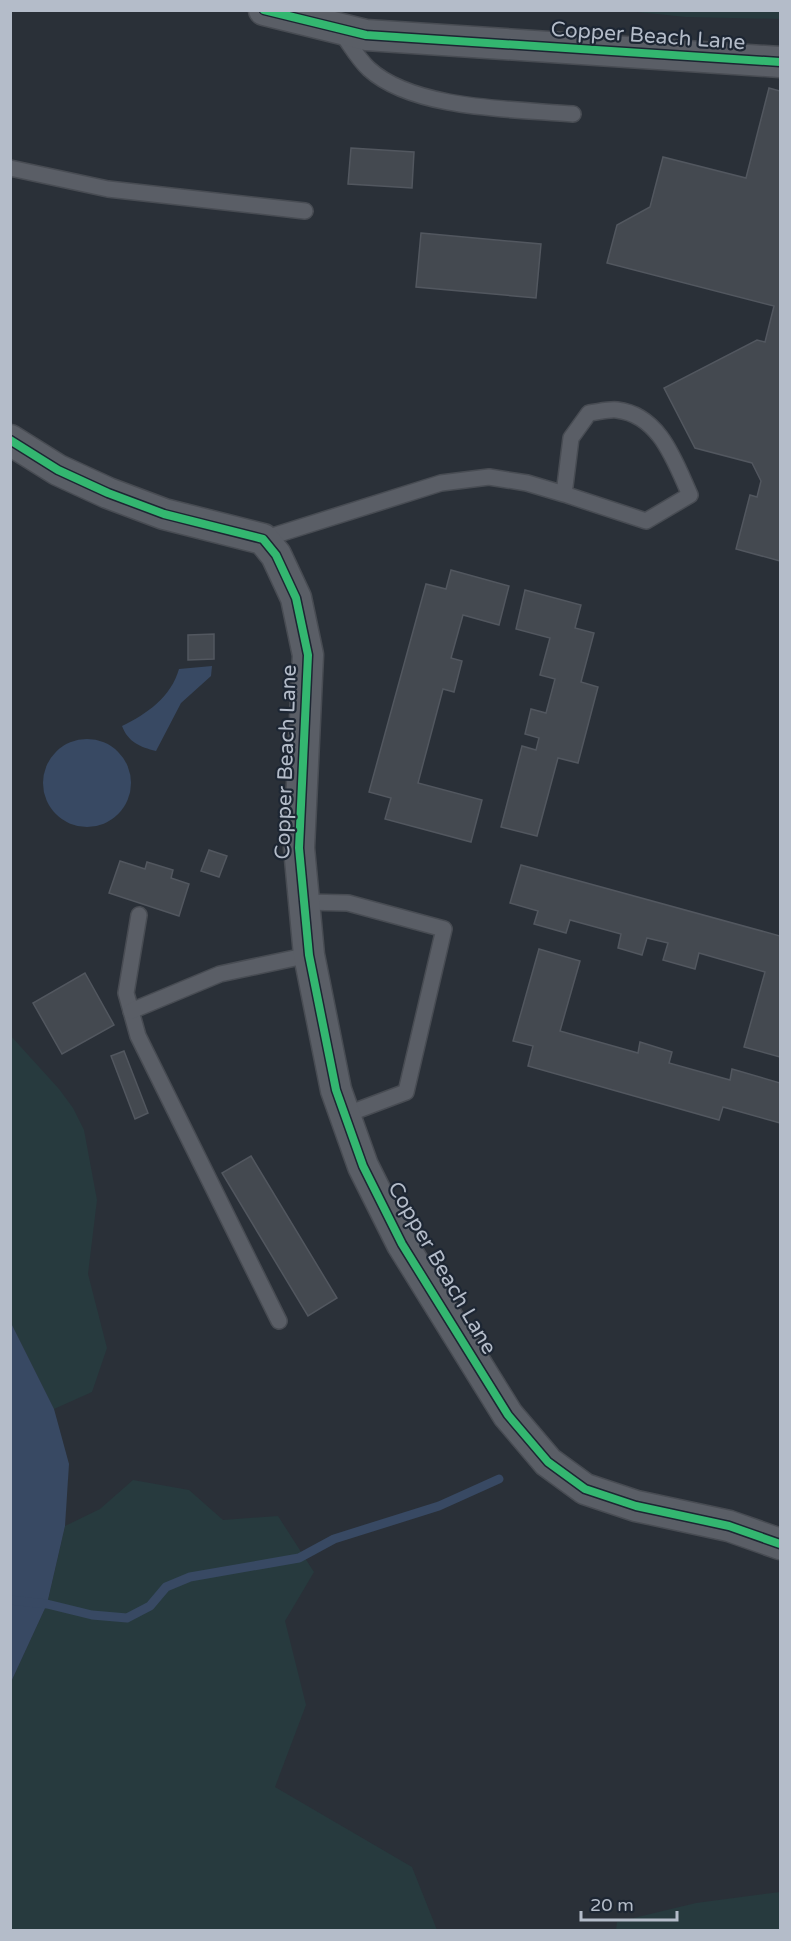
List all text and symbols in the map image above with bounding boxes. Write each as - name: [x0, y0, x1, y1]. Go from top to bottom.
- street label: Copper Beach Lane: [550, 17, 746, 55]
- street label: Copper Beach Lane: [270, 664, 302, 860]
- street label: Copper Beach Lane: [382, 1177, 502, 1359]
- scale bar: [581, 1884, 677, 1922]
- text: 20 m: [590, 1894, 634, 1916]

